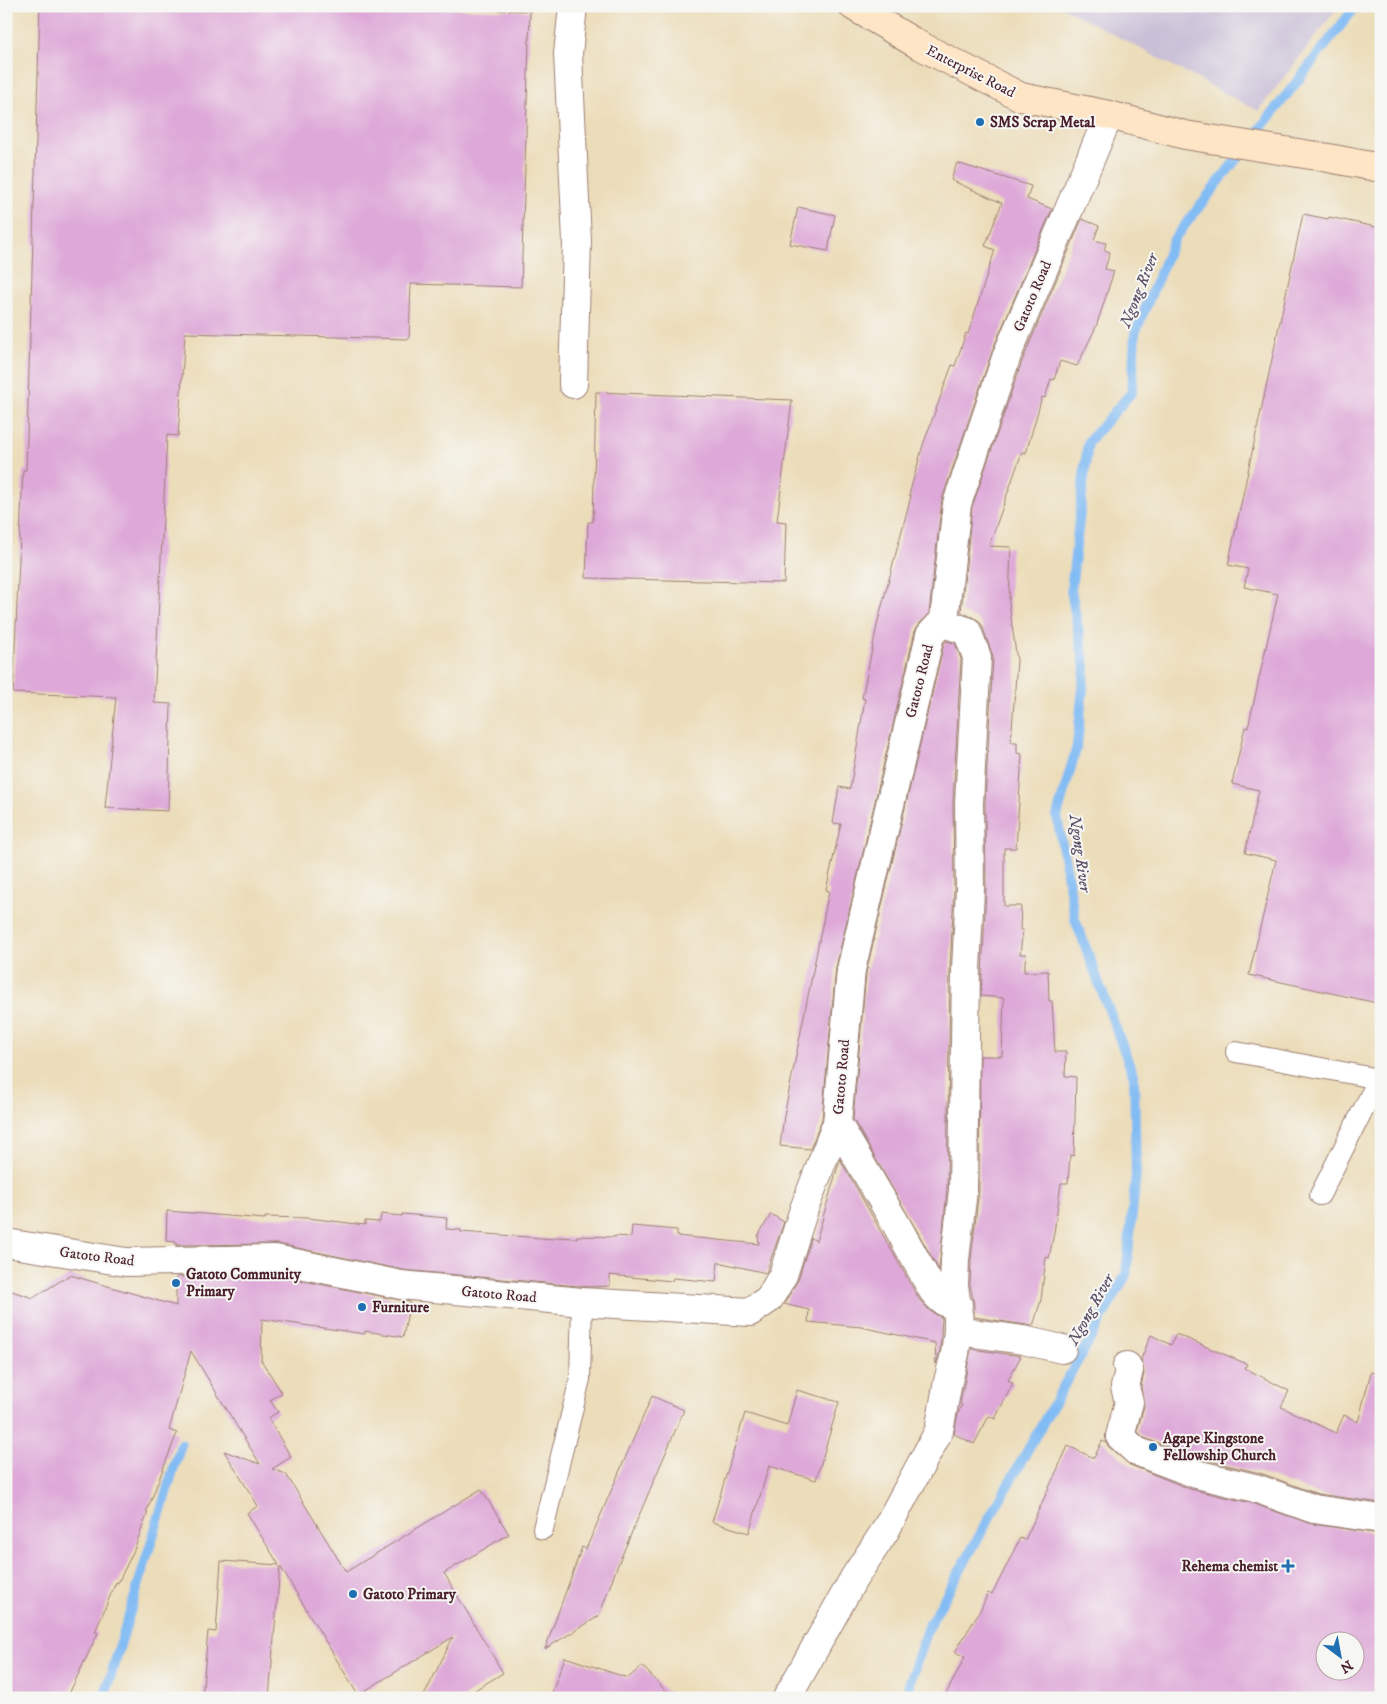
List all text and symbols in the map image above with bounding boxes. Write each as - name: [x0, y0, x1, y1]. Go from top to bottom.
- street label: Enterprise Road: [923, 41, 1019, 102]
- place label: SMS Scrap Metal: [990, 113, 1096, 132]
- marker: SMS Scrap Metal: [974, 116, 986, 128]
- water label: Ngong River: [1115, 249, 1163, 331]
- street label: Gatoto Road: [1009, 257, 1056, 335]
- street label: Gatoto Road: [901, 642, 938, 720]
- water label: Ngong River: [1065, 812, 1096, 895]
- street label: Gatoto Road: [829, 1038, 854, 1115]
- street label: Gatoto Road: [58, 1242, 136, 1271]
- place label: Gatoto Community Primary: [186, 1265, 302, 1301]
- water label: Ngong River: [1063, 1269, 1119, 1349]
- marker: Gatoto Community Primary: [170, 1277, 182, 1289]
- street label: Gatoto Road: [461, 1282, 538, 1307]
- place label: Furniture: [372, 1298, 430, 1317]
- marker: Furniture: [356, 1301, 368, 1313]
- place label: Agape Kingstone Fellowship Church: [1162, 1429, 1276, 1465]
- marker: Agape Kingstone Fellowship Church: [1147, 1441, 1159, 1453]
- place label: Rehema chemist: [1182, 1557, 1278, 1576]
- marker: Rehema chemist: [1282, 1560, 1294, 1572]
- place label: Gatoto Primary: [363, 1585, 457, 1604]
- marker: Gatoto Primary: [347, 1588, 359, 1600]
- north arrow: [1314, 1632, 1364, 1682]
- text: N: [1336, 1655, 1356, 1677]

